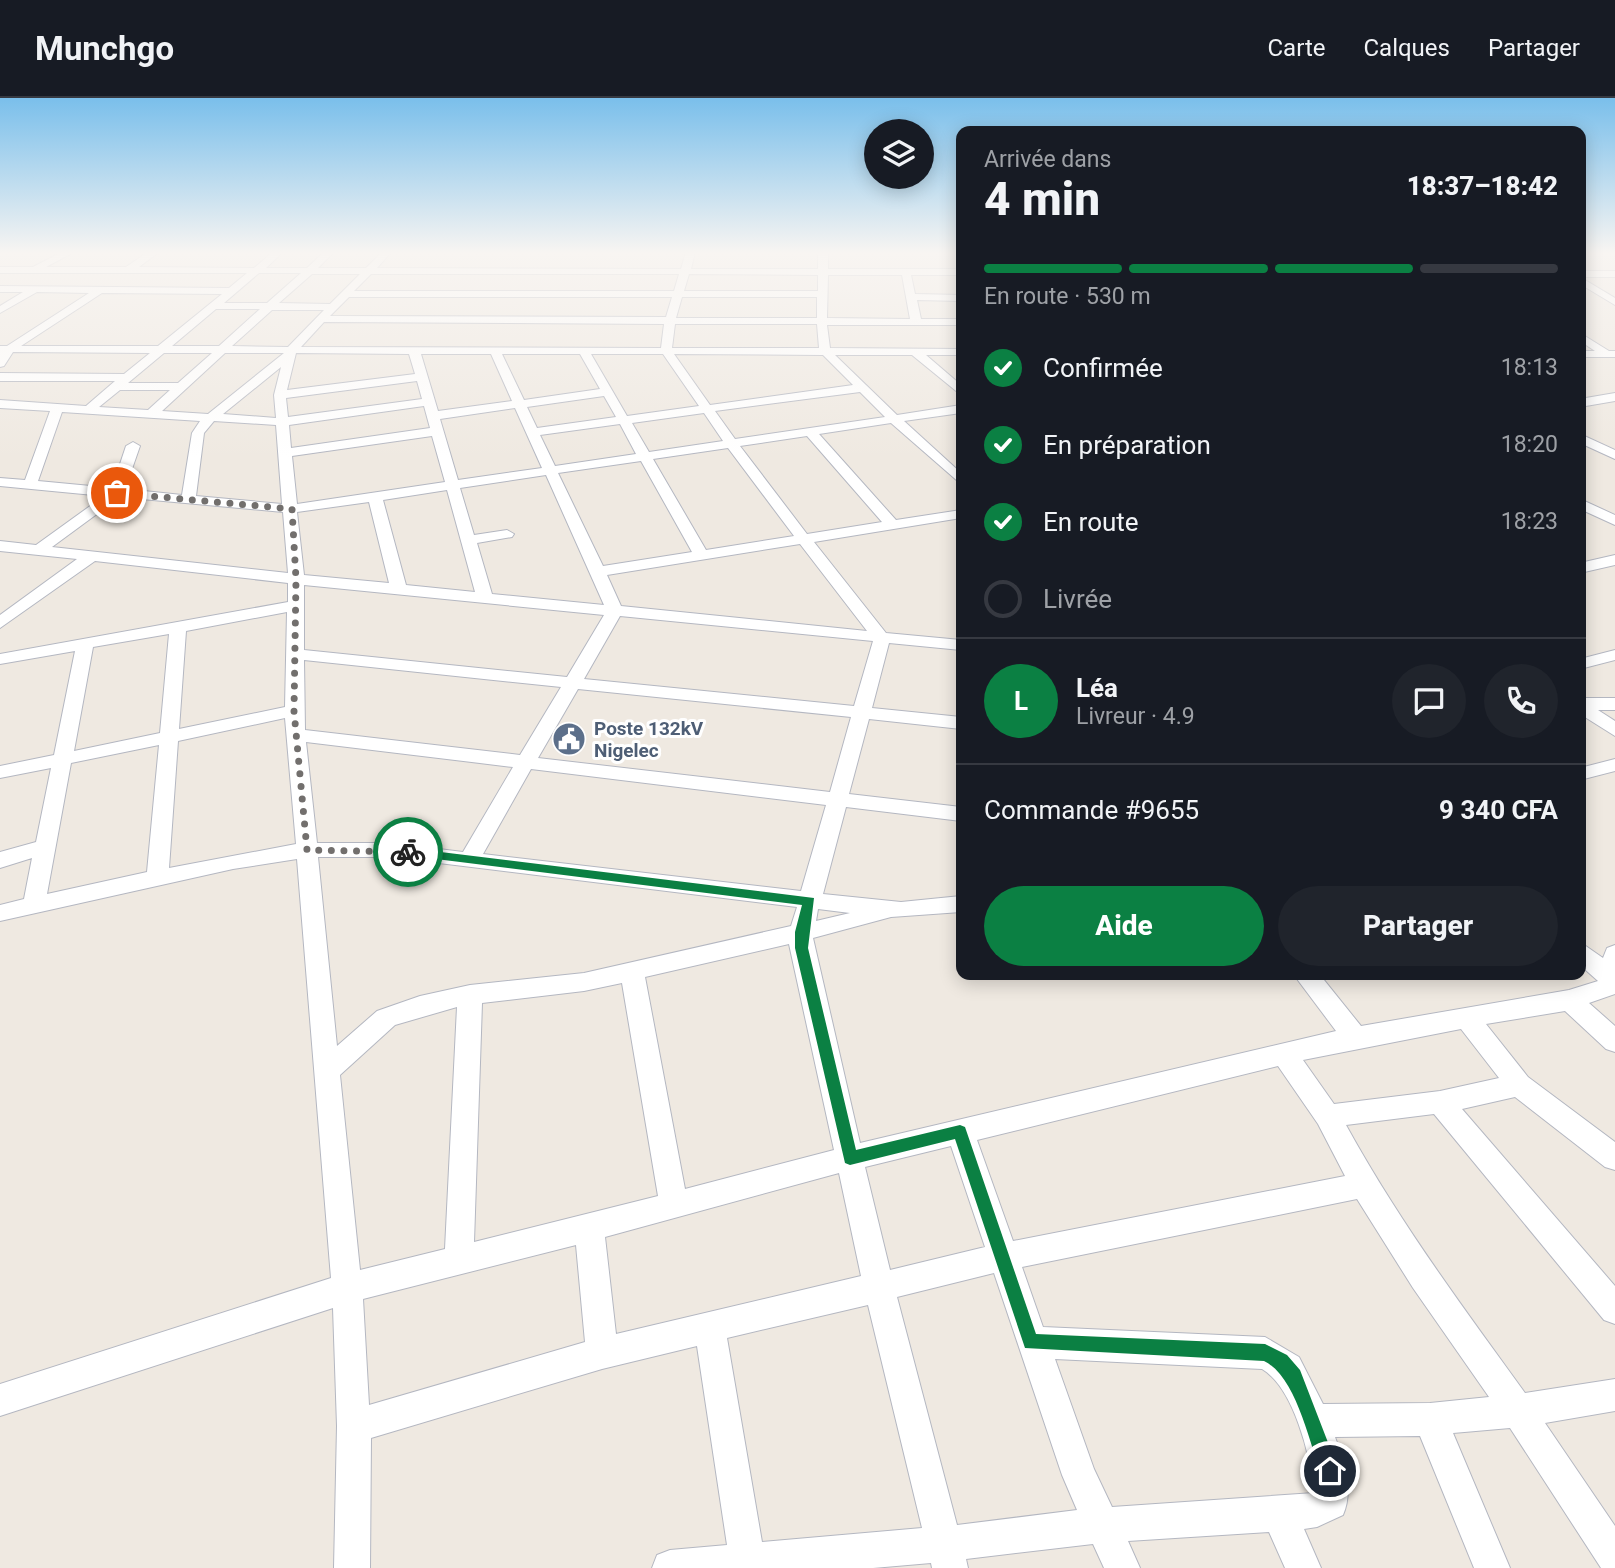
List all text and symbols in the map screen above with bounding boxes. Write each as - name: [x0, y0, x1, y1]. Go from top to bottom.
- text: Munchgo: [35, 29, 174, 68]
- text: Carte: [1267, 34, 1325, 62]
- text: Calques: [1363, 34, 1450, 62]
- text: Partager: [1488, 34, 1580, 62]
- map controls: [864, 119, 934, 189]
- button: layers: [864, 119, 934, 189]
- text: Arrivée dans: [984, 146, 1111, 173]
- text: 18:37–18:42: [1407, 171, 1558, 201]
- text: 4 min: [984, 172, 1100, 226]
- text: En route · 530 m: [984, 283, 1151, 310]
- icon: check: [984, 349, 1022, 387]
- text: Confirmée: [1043, 353, 1163, 383]
- text: 18:13: [1501, 354, 1558, 381]
- icon: check: [984, 426, 1022, 464]
- text: En préparation: [1043, 430, 1211, 460]
- text: 18:20: [1501, 431, 1558, 458]
- pin: [87, 463, 147, 523]
- icon: bag: [98, 474, 136, 512]
- icon: check: [984, 503, 1022, 541]
- text: En route: [1043, 507, 1139, 537]
- text: 18:23: [1501, 508, 1558, 535]
- text: Livrée: [1043, 584, 1112, 614]
- button: chat: [1392, 664, 1466, 738]
- button: phone: [1484, 664, 1558, 738]
- text: Léa: [1076, 673, 1118, 703]
- text: L: [1014, 686, 1028, 716]
- text: Livreur · 4.9: [1076, 703, 1195, 730]
- place label: Poste 132kV Nigelec: [594, 717, 704, 762]
- public building icon: Poste 132kV Nigelec: [550, 720, 588, 758]
- text: Commande #9655: [984, 795, 1199, 825]
- text: 9 340 CFA: [1439, 795, 1558, 825]
- courier: [373, 817, 443, 887]
- icon: bike: [389, 833, 427, 871]
- button: Aide: [984, 886, 1264, 966]
- button: Partager: [1278, 886, 1558, 966]
- pin: [1300, 1441, 1360, 1501]
- icon: home: [1311, 1452, 1349, 1490]

